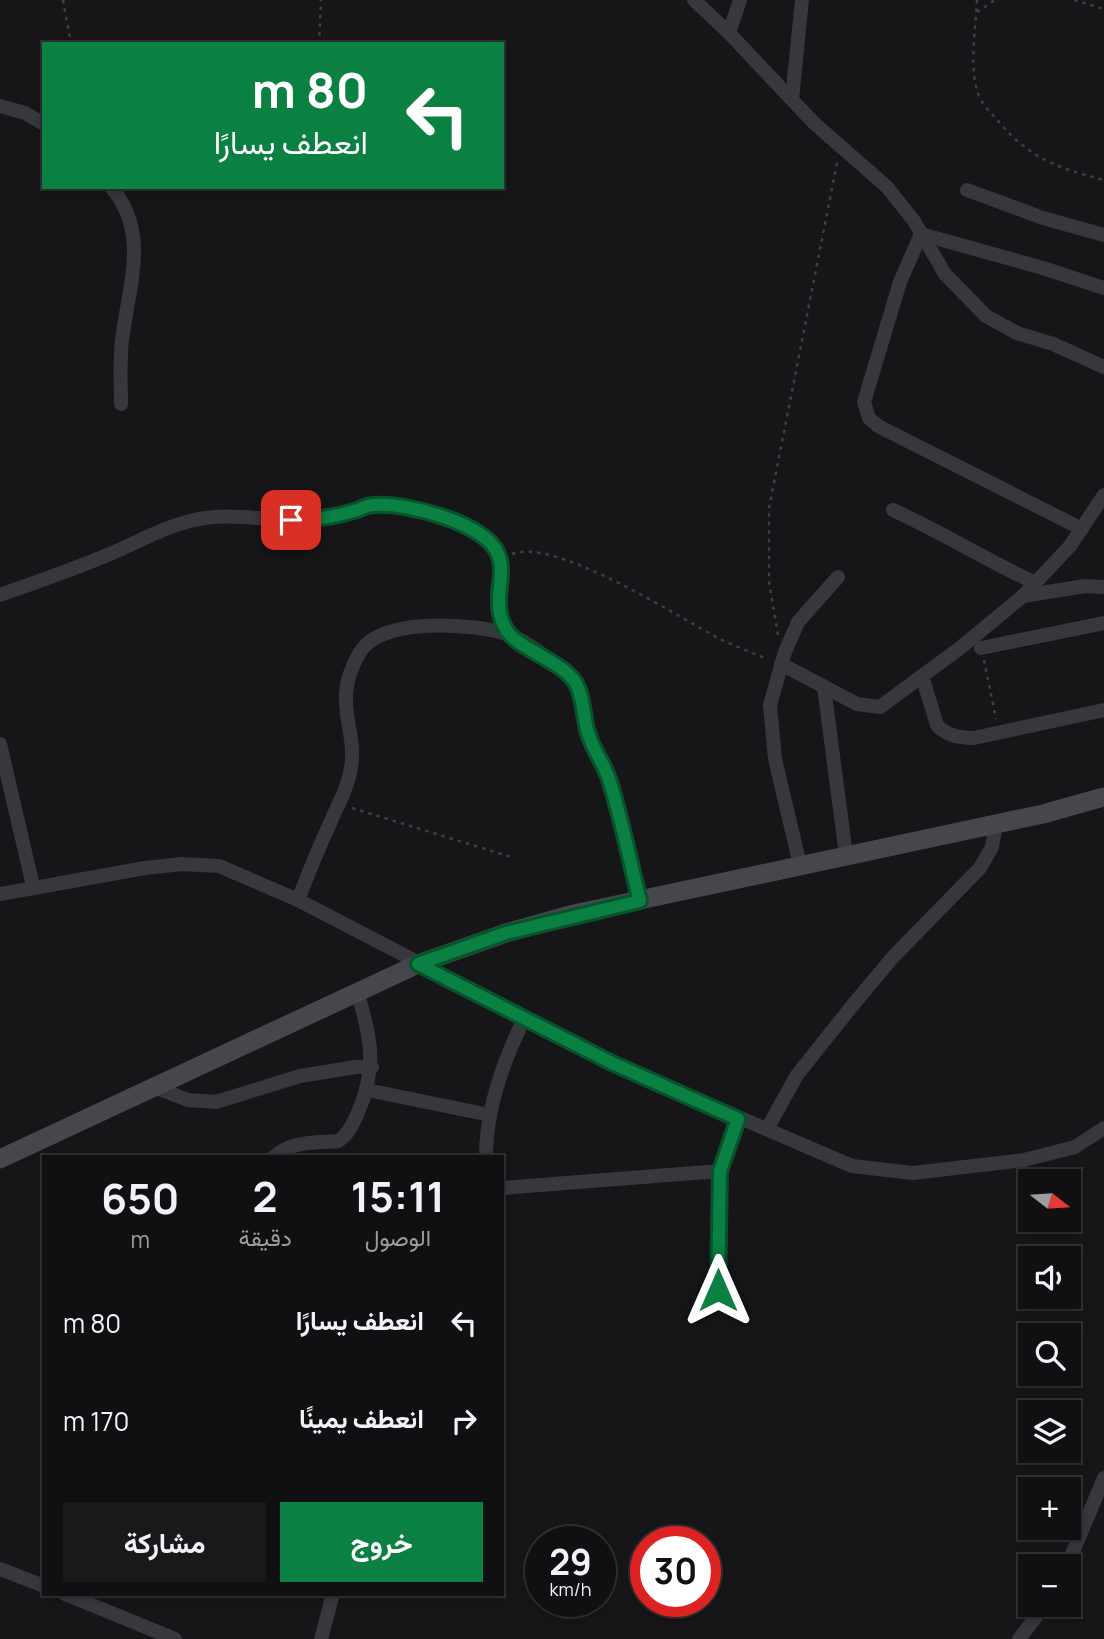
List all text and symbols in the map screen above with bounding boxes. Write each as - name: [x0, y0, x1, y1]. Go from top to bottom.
- text: 80 m: [252, 56, 368, 123]
- icon: left: [392, 70, 483, 161]
- text: انعطف يسارًا: [214, 120, 368, 164]
- pin: [261, 490, 321, 550]
- icon: arrive: [272, 501, 310, 539]
- text: 2: [253, 1167, 278, 1225]
- text: 15:11: [351, 1167, 445, 1225]
- text: 650: [101, 1169, 179, 1227]
- north arrow: [1018, 1169, 1082, 1232]
- map controls: [1018, 1169, 1081, 1617]
- text: دقيقة: [238, 1221, 292, 1253]
- text: الوصول: [365, 1221, 431, 1253]
- text: m: [131, 1223, 150, 1255]
- button: sound: [1018, 1246, 1081, 1309]
- position arrow: [681, 1253, 755, 1327]
- text: انعطف يسارًا: [296, 1302, 424, 1338]
- icon: left: [445, 1304, 483, 1342]
- text: 80 m: [63, 1305, 121, 1341]
- button: search: [1018, 1323, 1081, 1386]
- text: انعطف يمينًا: [299, 1400, 424, 1436]
- button: layers: [1018, 1400, 1081, 1463]
- icon: right: [445, 1402, 483, 1440]
- text: 170 m: [63, 1403, 129, 1439]
- button: +: [1018, 1477, 1081, 1540]
- button: مشاركة: [63, 1502, 266, 1582]
- button: خروج: [280, 1502, 483, 1582]
- speed limit sign: 30: [630, 1526, 721, 1617]
- text: 29: [549, 1538, 592, 1586]
- button: −: [1018, 1554, 1081, 1617]
- text: km/h: [550, 1577, 591, 1601]

